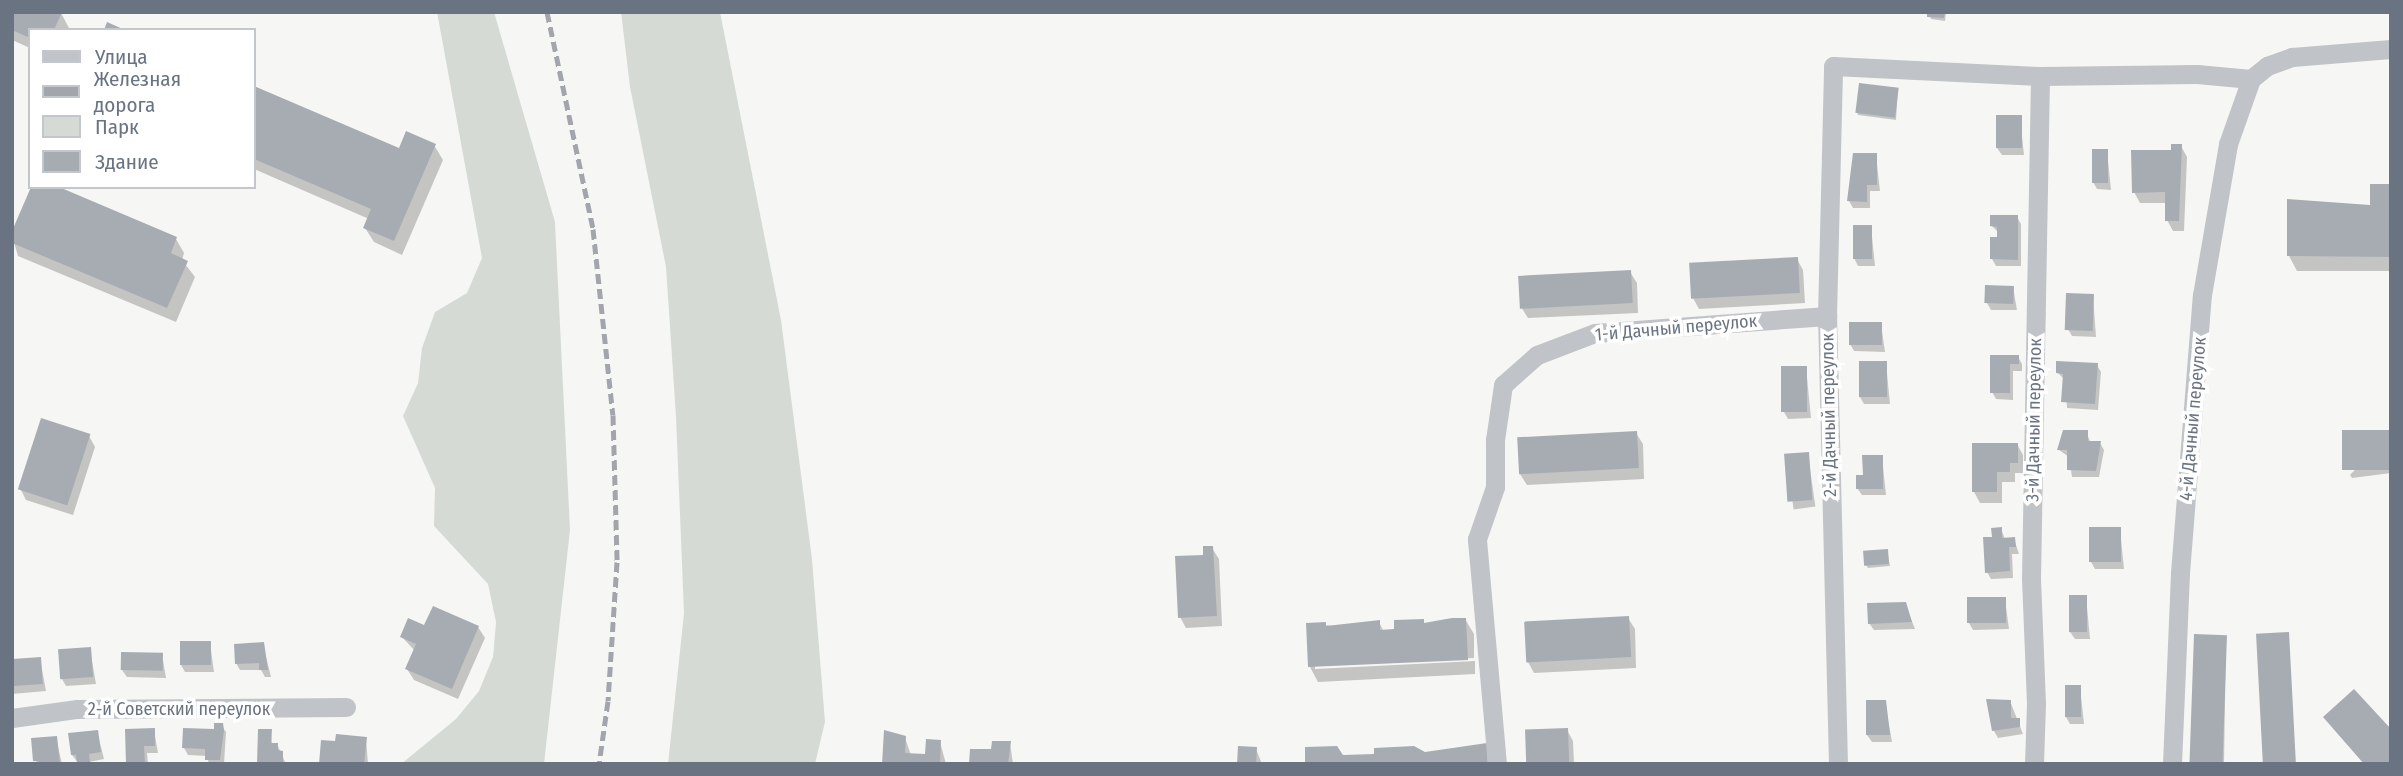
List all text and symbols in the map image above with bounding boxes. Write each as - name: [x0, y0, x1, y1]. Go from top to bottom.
- legend: [28, 28, 256, 189]
- text: Улица: [95, 44, 148, 70]
- text: Железная дорога: [94, 66, 181, 118]
- text: Парк: [95, 114, 139, 140]
- text: Здание: [95, 149, 159, 175]
- street label: 1-й Дачный переулок: [1594, 310, 1758, 346]
- street label: 2-й Дачный переулок: [1817, 333, 1841, 497]
- street label: 4-й Дачный переулок: [2175, 336, 2211, 502]
- street label: 3-й Дачный переулок: [2022, 338, 2046, 502]
- street label: 2-й Советский переулок: [88, 698, 270, 720]

